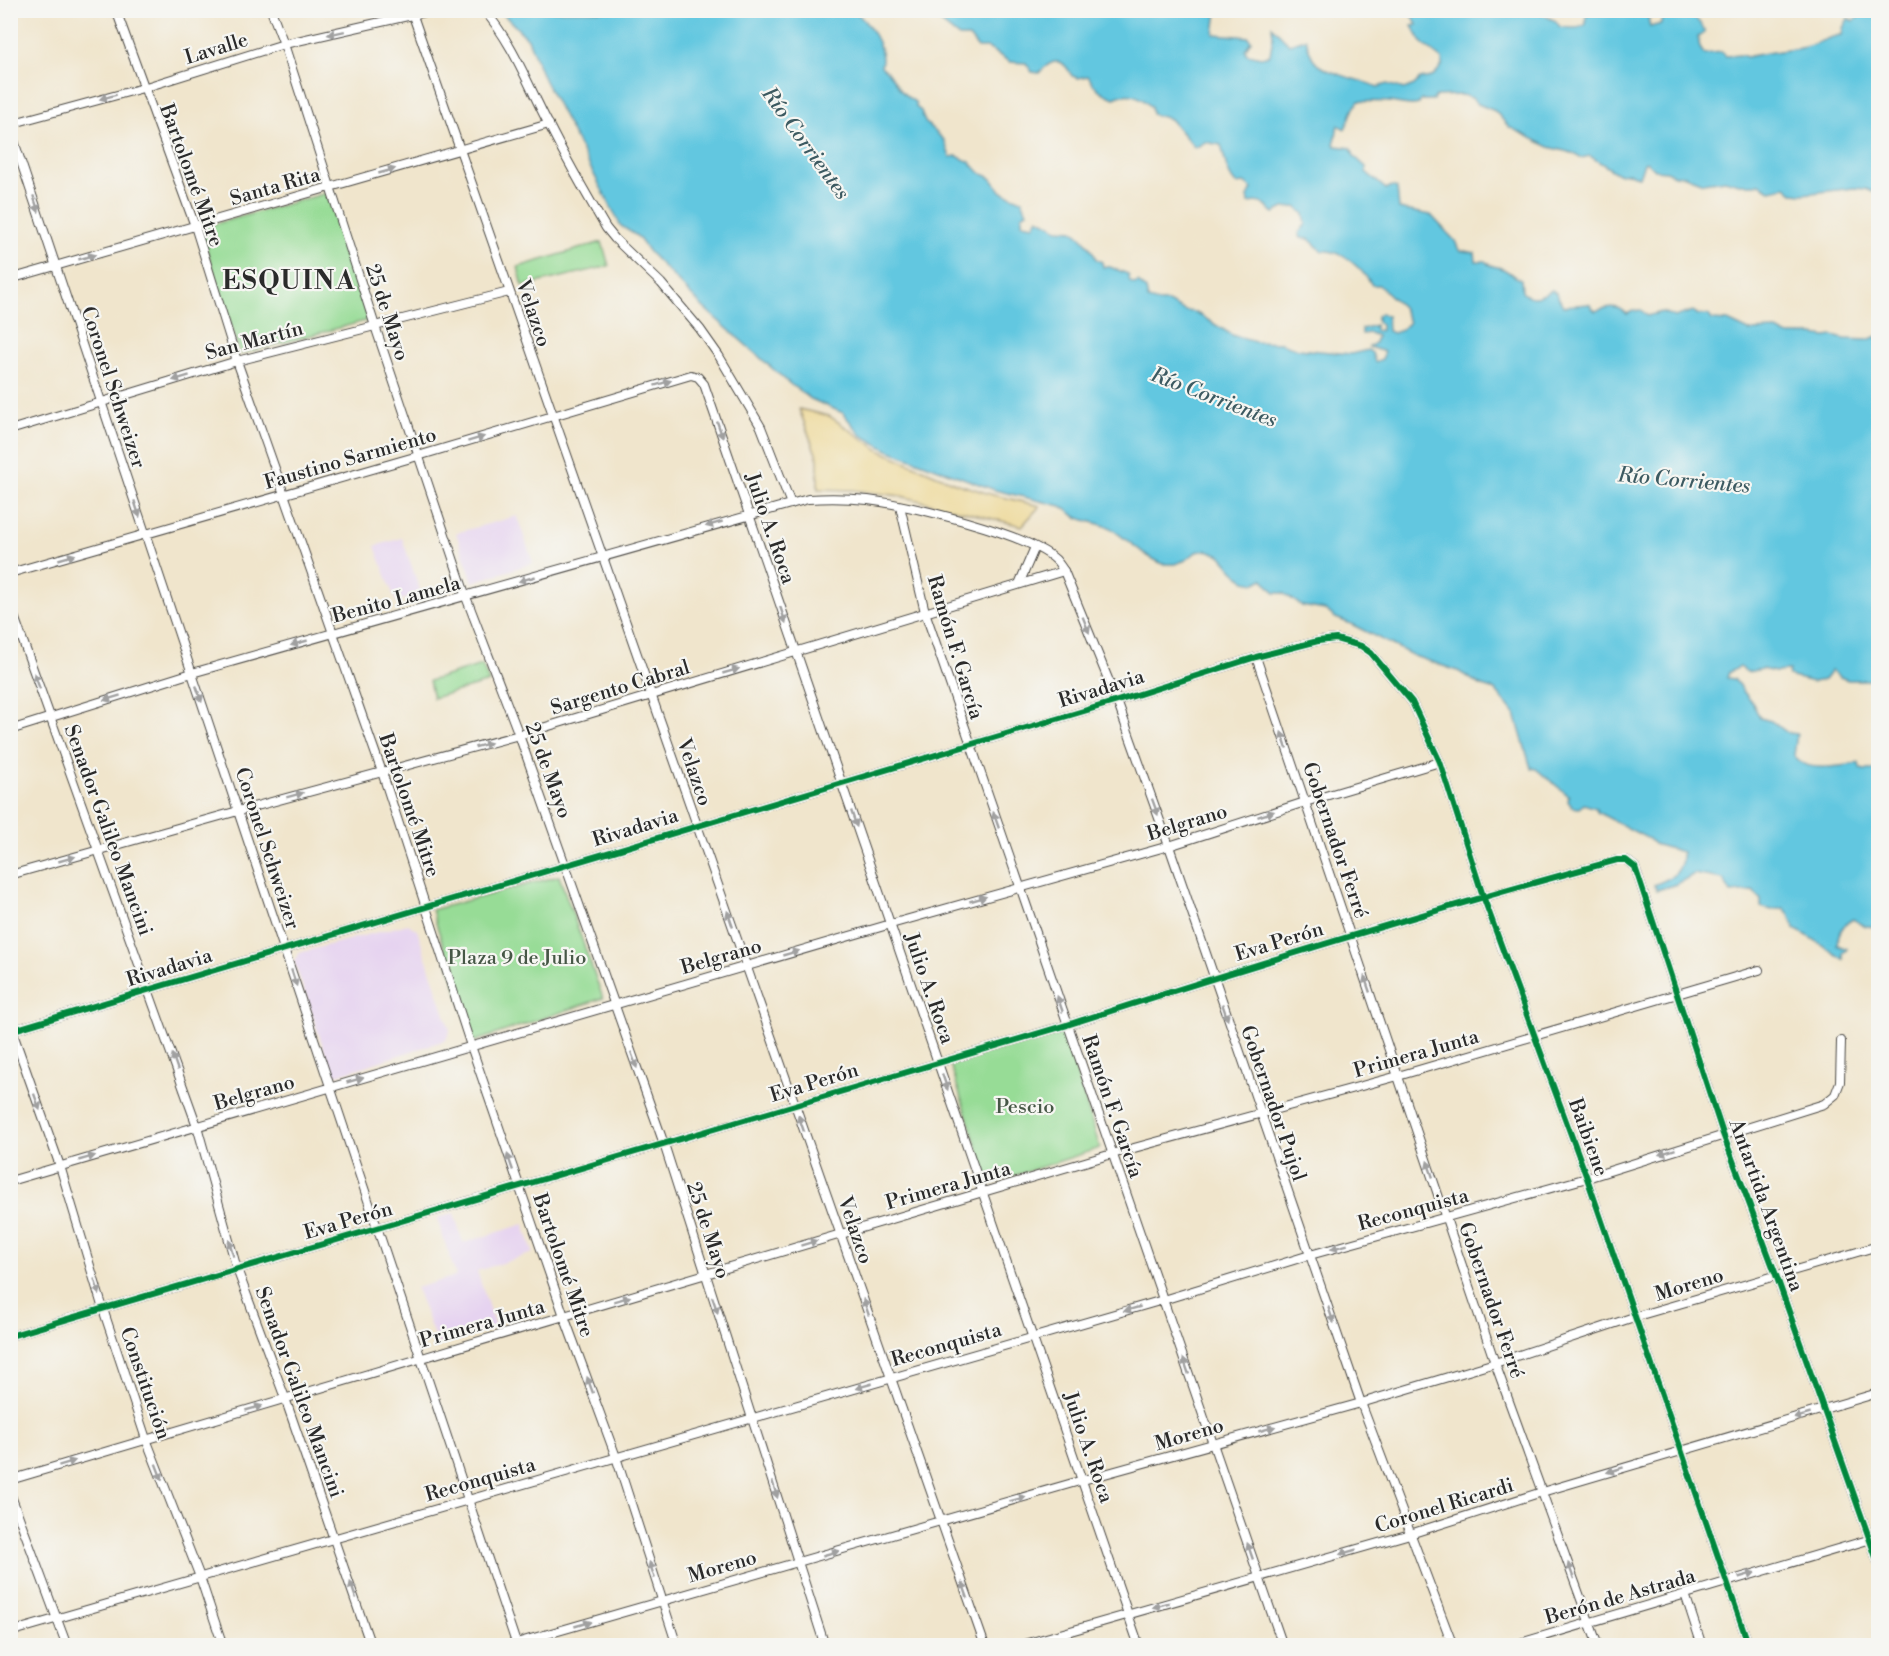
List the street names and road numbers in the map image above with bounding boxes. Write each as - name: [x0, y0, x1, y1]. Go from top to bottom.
- street label: Lavalle: [182, 28, 251, 71]
- street label: Bartolomé Mitre: [153, 100, 228, 250]
- street label: Santa Rita: [227, 162, 324, 212]
- street label: 25 de Mayo: [359, 261, 414, 364]
- street label: Velazco: [509, 276, 556, 351]
- street label: Coronel Schweizer: [75, 303, 151, 472]
- street label: San Martín: [203, 316, 306, 366]
- street label: Faustino Sarmiento: [261, 423, 439, 496]
- street label: Julio A. Roca: [739, 469, 801, 588]
- street label: Benito Lamela: [329, 571, 464, 630]
- street label: Ramón F. García: [921, 572, 989, 723]
- street label: Sargento Cabral: [548, 655, 693, 721]
- street label: Rivadavia: [1056, 664, 1148, 714]
- street label: 25 de Mayo: [519, 719, 576, 822]
- street label: Senador Galileo Mancini: [58, 722, 158, 940]
- street label: Bartolomé Mitre: [372, 730, 445, 881]
- street label: Velazco: [670, 735, 717, 810]
- street label: Gobernador Ferré: [1296, 759, 1373, 922]
- street label: Coronel Schweizer: [229, 764, 305, 933]
- street label: Belgrano: [1143, 799, 1231, 848]
- street label: Rivadavia: [590, 803, 682, 853]
- street label: Eva Perón: [1232, 917, 1327, 968]
- street label: Julio A. Roca: [898, 929, 960, 1048]
- street label: Belgrano: [677, 934, 765, 981]
- street label: Rivadavia: [124, 943, 216, 993]
- street label: Gobernador Pujol: [1234, 1022, 1311, 1185]
- street label: Primera Junta: [1351, 1024, 1483, 1084]
- street label: Ramón F. García: [1075, 1032, 1148, 1182]
- street label: Eva Perón: [767, 1058, 862, 1109]
- street label: Belgrano: [210, 1070, 298, 1117]
- street label: Baibiene: [1562, 1094, 1613, 1180]
- street label: Antartida Argentina: [1722, 1115, 1809, 1296]
- street label: Primera Junta: [883, 1156, 1015, 1216]
- street label: 25 de Mayo: [680, 1179, 735, 1282]
- street label: Reconquista: [1355, 1183, 1472, 1237]
- street label: Bartolomé Mitre: [526, 1190, 599, 1341]
- street label: Velazco: [831, 1193, 878, 1268]
- street label: Eva Perón: [301, 1197, 396, 1246]
- street label: Gobernador Ferré: [1452, 1219, 1529, 1382]
- street label: Moreno: [1652, 1263, 1727, 1308]
- street label: Senador Galileo Mancini: [249, 1284, 349, 1502]
- street label: Primera Junta: [417, 1294, 549, 1354]
- street label: Reconquista: [888, 1317, 1005, 1373]
- street label: Constitución: [114, 1324, 176, 1443]
- street label: Julio A. Roca: [1057, 1388, 1119, 1507]
- street label: Moreno: [1152, 1414, 1227, 1457]
- street label: Reconquista: [422, 1452, 539, 1508]
- street label: Coronel Ricardi: [1372, 1473, 1517, 1539]
- street label: Moreno: [685, 1546, 760, 1589]
- street label: Berón de Astrada: [1541, 1564, 1699, 1631]

